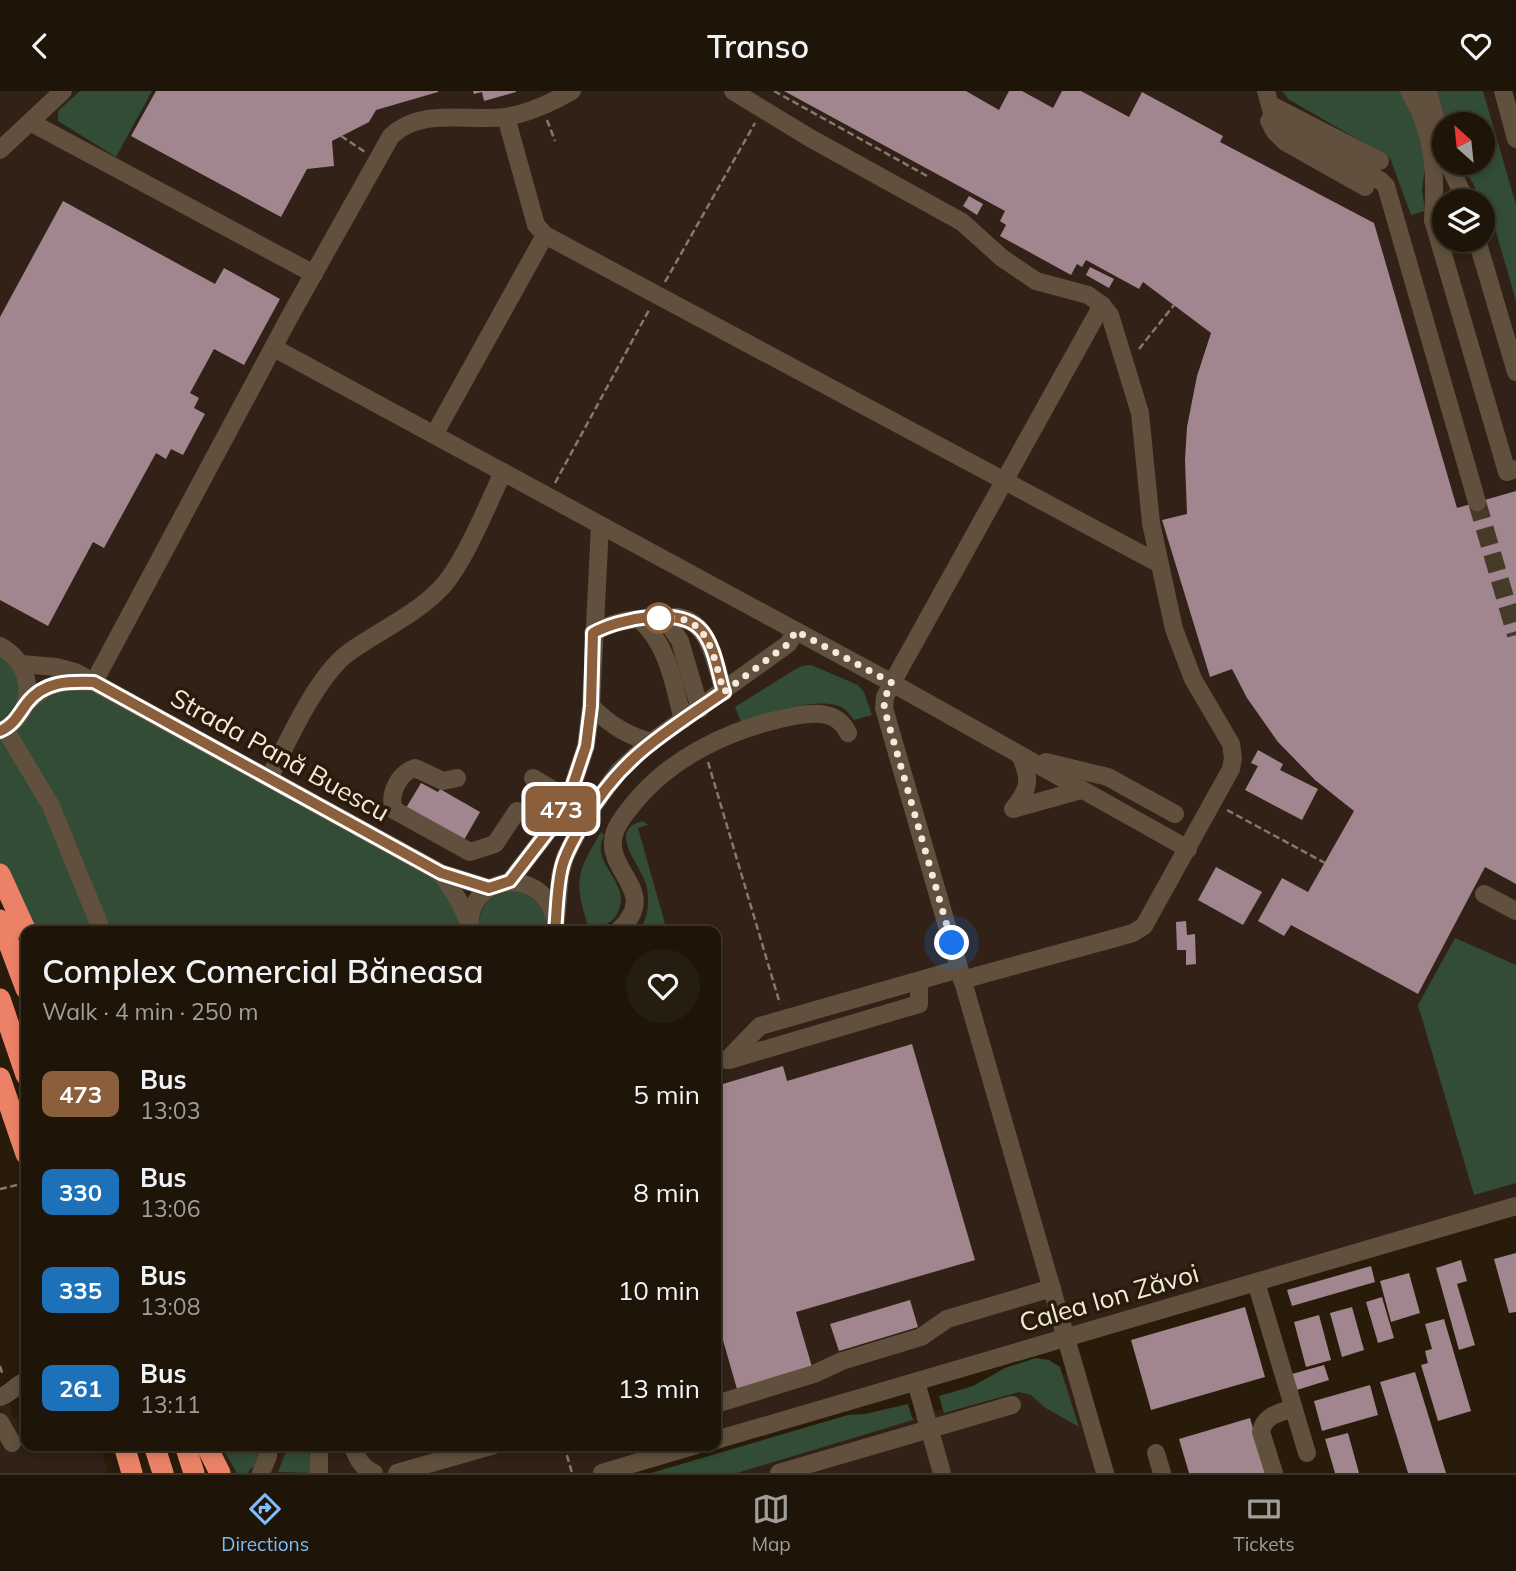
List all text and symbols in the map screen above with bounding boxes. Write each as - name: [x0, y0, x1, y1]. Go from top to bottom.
- text: Transo: [707, 26, 809, 66]
- icon: back: [21, 27, 59, 65]
- icon: heart: [1457, 27, 1495, 65]
- north arrow: [1432, 112, 1494, 175]
- map controls: [1432, 112, 1495, 252]
- button: layers: [1432, 189, 1495, 252]
- unlabelled marker: [644, 603, 674, 633]
- street label: Strada Pană Buescu: [165, 681, 395, 828]
- line badge: 473: [521, 786, 601, 832]
- text: 473: [539, 794, 583, 824]
- your location: [934, 925, 969, 960]
- button: heart: [626, 949, 700, 1023]
- text: Complex Comercial Băneasa: [42, 950, 484, 991]
- text: Walk · 4 min · 250 m: [42, 997, 259, 1026]
- text: Bus: [140, 1063, 186, 1096]
- text: 5 min: [633, 1078, 700, 1111]
- text: 473: [59, 1079, 102, 1109]
- text: 13:03: [140, 1096, 200, 1125]
- text: Bus: [140, 1161, 186, 1194]
- text: 8 min: [633, 1176, 700, 1209]
- text: 330: [59, 1177, 102, 1207]
- text: 13:06: [140, 1194, 200, 1223]
- street label: Calea Ion Zăvoi: [1015, 1256, 1202, 1339]
- text: Bus: [140, 1259, 186, 1292]
- text: 10 min: [618, 1274, 700, 1307]
- text: 335: [59, 1275, 102, 1305]
- text: 13:08: [140, 1292, 200, 1321]
- text: Bus: [140, 1357, 186, 1390]
- text: 13 min: [618, 1372, 700, 1405]
- text: 261: [59, 1373, 102, 1403]
- text: 13:11: [140, 1390, 200, 1419]
- tab: Directions: [221, 1490, 309, 1556]
- tab: Map: [752, 1490, 791, 1556]
- tab: Tickets: [1233, 1490, 1295, 1556]

